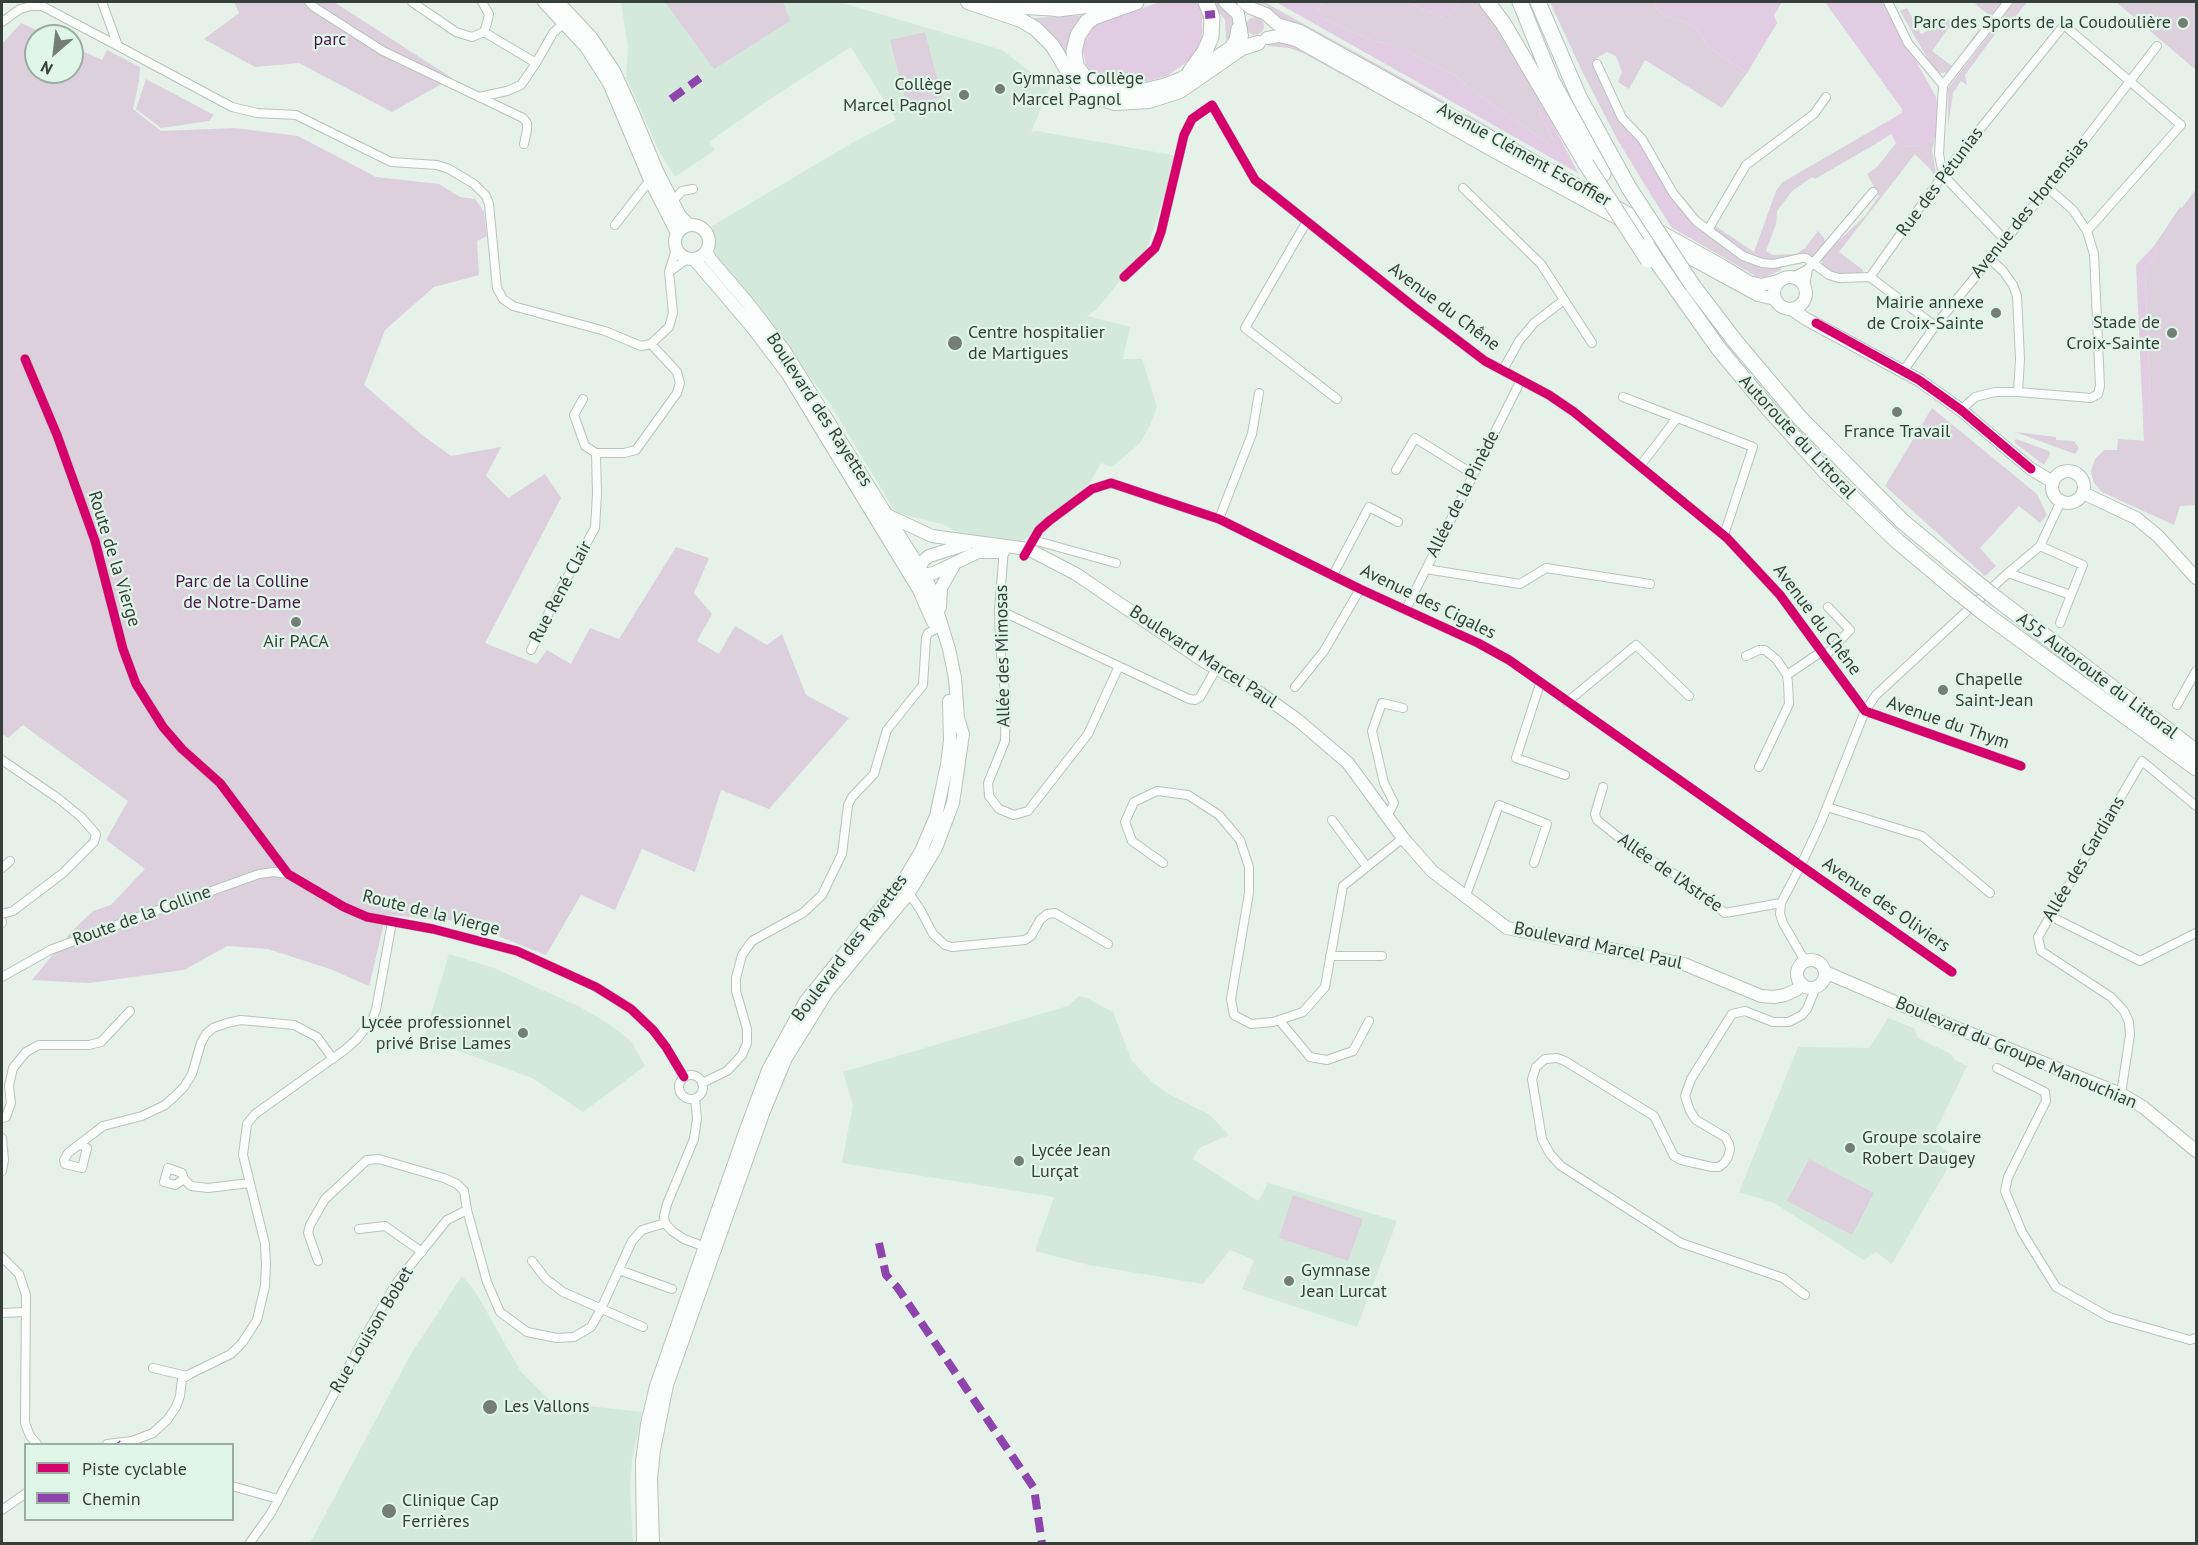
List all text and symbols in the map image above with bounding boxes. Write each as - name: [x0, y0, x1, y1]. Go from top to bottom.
- place label: Parc des Sports de la Coudoulière: [1913, 12, 2171, 34]
- marker: Parc des Sports de la Coudoulière: [2176, 16, 2190, 30]
- north arrow: [24, 24, 84, 84]
- park label: parc: [314, 29, 346, 51]
- text: N: [37, 57, 56, 79]
- place label: Gymnase Collège Marcel Pagnol: [1012, 68, 1144, 110]
- place label: Collège Marcel Pagnol: [843, 74, 952, 116]
- marker: Gymnase Collège Marcel Pagnol: [993, 82, 1007, 96]
- marker: Collège Marcel Pagnol: [957, 88, 971, 102]
- street label: Avenue Clément Escoffier: [1433, 98, 1615, 212]
- street label: Rue des Pétunias: [1892, 123, 1988, 241]
- street label: Avenue des Hortensias: [1967, 133, 2093, 283]
- street label: Avenue du Chêne: [1384, 258, 1504, 356]
- place label: Mairie annexe de Croix-Sainte: [1867, 292, 1984, 334]
- marker: Mairie annexe de Croix-Sainte: [1989, 306, 2003, 320]
- place label: Stade de Croix-Sainte: [2066, 312, 2160, 354]
- place label: Centre hospitalier de Martigues: [968, 322, 1105, 364]
- marker: Stade de Croix-Sainte: [2165, 326, 2179, 340]
- street label: Boulevard des Rayettes: [761, 329, 877, 491]
- marker: Centre hospitalier de Martigues: [946, 334, 964, 352]
- street label: Autoroute du Littoral: [1734, 371, 1860, 503]
- marker: France Travail: [1890, 405, 1904, 419]
- place label: France Travail: [1844, 421, 1950, 443]
- street label: Allée de la Pinède: [1422, 427, 1504, 561]
- street label: Route de la Vierge: [83, 489, 145, 629]
- street label: Rue René Clair: [525, 537, 597, 647]
- street label: Avenue des Cigales: [1357, 560, 1499, 644]
- street label: Avenue du Chêne: [1768, 560, 1866, 680]
- park label: Parc de la Colline de Notre-Dame: [175, 571, 309, 614]
- street label: Allée des Mimosas: [991, 585, 1015, 727]
- street label: Boulevard Marcel Paul: [1125, 601, 1281, 713]
- street label: A55 Autoroute du Littoral: [2012, 608, 2182, 744]
- marker: Air PACA: [289, 615, 303, 629]
- place label: Air PACA: [263, 631, 329, 653]
- place label: Chapelle Saint-Jean: [1955, 669, 2033, 712]
- marker: Chapelle Saint-Jean: [1936, 683, 1950, 697]
- street label: Avenue du Thym: [1884, 692, 2012, 754]
- street label: Allée des Gardians: [2038, 793, 2130, 925]
- street label: Allée de l'Astrée: [1613, 829, 1727, 917]
- street label: Avenue des Oliviers: [1818, 853, 1954, 957]
- street label: Boulevard des Rayettes: [788, 870, 912, 1026]
- street label: Route de la Colline: [70, 881, 214, 951]
- street label: Route de la Vierge: [360, 885, 502, 941]
- street label: Boulevard Marcel Paul: [1512, 918, 1684, 974]
- street label: Boulevard du Groupe Manouchian: [1892, 992, 2140, 1114]
- place label: Lycée professionnel privé Brise Lames: [361, 1012, 511, 1054]
- marker: Lycée professionnel privé Brise Lames: [516, 1026, 530, 1040]
- place label: Groupe scolaire Robert Daugey: [1862, 1127, 1981, 1170]
- place label: Lycée Jean Lurçat: [1031, 1140, 1110, 1182]
- marker: Groupe scolaire Robert Daugey: [1843, 1141, 1857, 1155]
- marker: Lycée Jean Lurçat: [1012, 1154, 1026, 1168]
- place label: Gymnase Jean Lurcat: [1301, 1260, 1387, 1302]
- street label: Rue Louison Bobet: [326, 1263, 418, 1397]
- marker: Gymnase Jean Lurcat: [1282, 1274, 1296, 1288]
- place label: Les Vallons: [504, 1396, 590, 1418]
- marker: Les Vallons: [481, 1398, 499, 1416]
- legend: [24, 1443, 234, 1521]
- text: Piste cyclable: [82, 1457, 187, 1480]
- text: Chemin: [82, 1487, 141, 1510]
- place label: Clinique Cap Ferrières: [402, 1490, 499, 1532]
- marker: Clinique Cap Ferrières: [380, 1502, 398, 1520]

